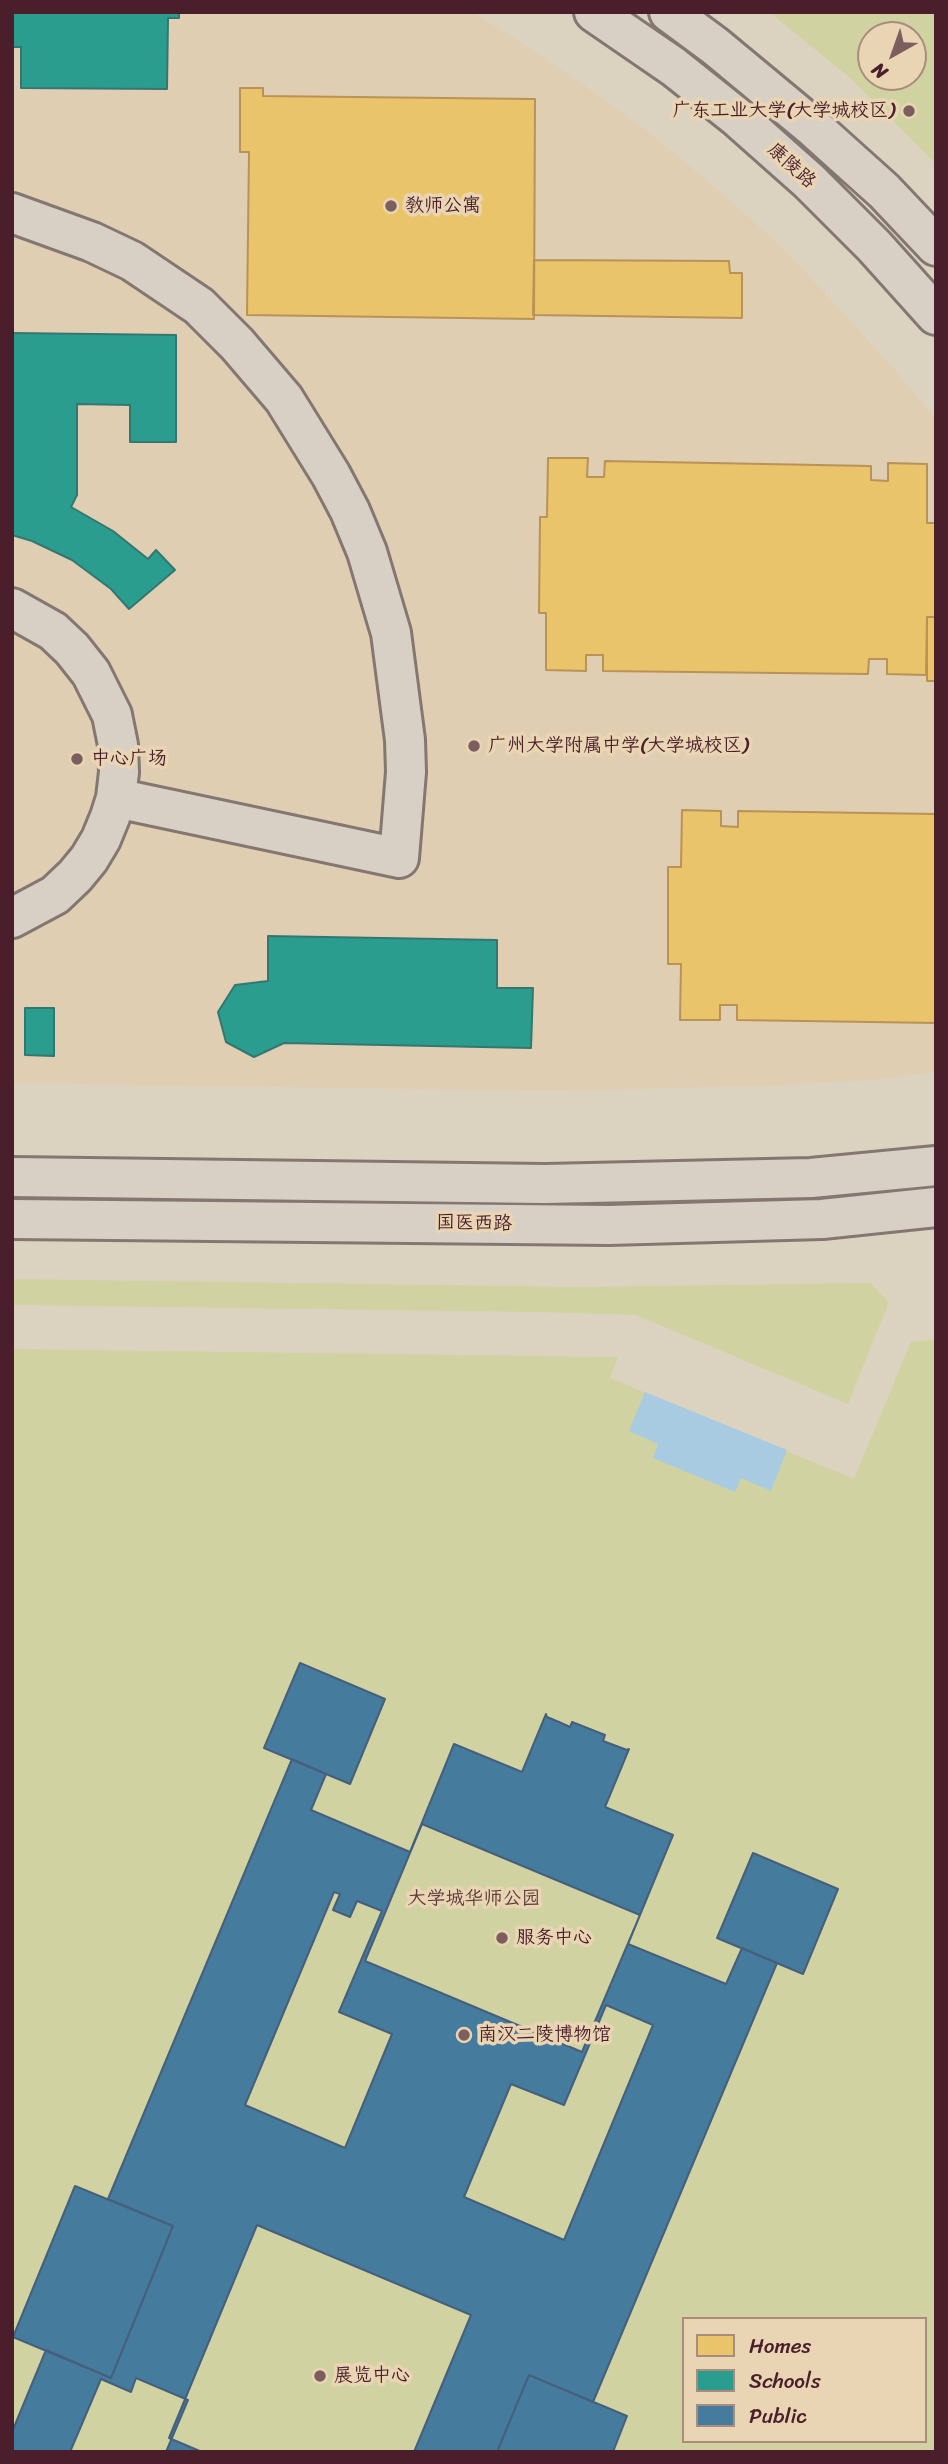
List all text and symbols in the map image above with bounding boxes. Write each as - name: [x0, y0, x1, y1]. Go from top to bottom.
- north arrow: [857, 21, 927, 91]
- text: N: [864, 54, 895, 88]
- place label: 广东工业大学(大学城校区): [673, 100, 895, 122]
- marker: 广东工业大学(大学城校区): [901, 103, 917, 119]
- street label: 康陵路: [762, 138, 820, 194]
- place label: 教师公寓: [405, 195, 481, 217]
- marker: 教师公寓: [383, 198, 399, 214]
- place label: 广州大学附属中学(大学城校区): [488, 735, 748, 757]
- marker: 广州大学附属中学(大学城校区): [466, 738, 482, 754]
- place label: 中心广场: [91, 748, 167, 770]
- marker: 中心广场: [69, 751, 85, 767]
- street label: 国医西路: [436, 1212, 512, 1236]
- park label: 大学城华师公园: [408, 1888, 540, 1910]
- place label: 服务中心: [516, 1927, 592, 1949]
- marker: 服务中心: [494, 1930, 510, 1946]
- place label: 南汉二陵博物馆: [478, 2024, 611, 2046]
- marker: 南汉二陵博物馆: [456, 2027, 472, 2043]
- legend: [682, 2317, 927, 2443]
- text: Homes: [749, 2327, 811, 2365]
- text: Schools: [749, 2362, 821, 2400]
- place label: 展览中心: [334, 2365, 410, 2387]
- marker: 展览中心: [312, 2368, 328, 2384]
- text: Public: [749, 2397, 807, 2435]

